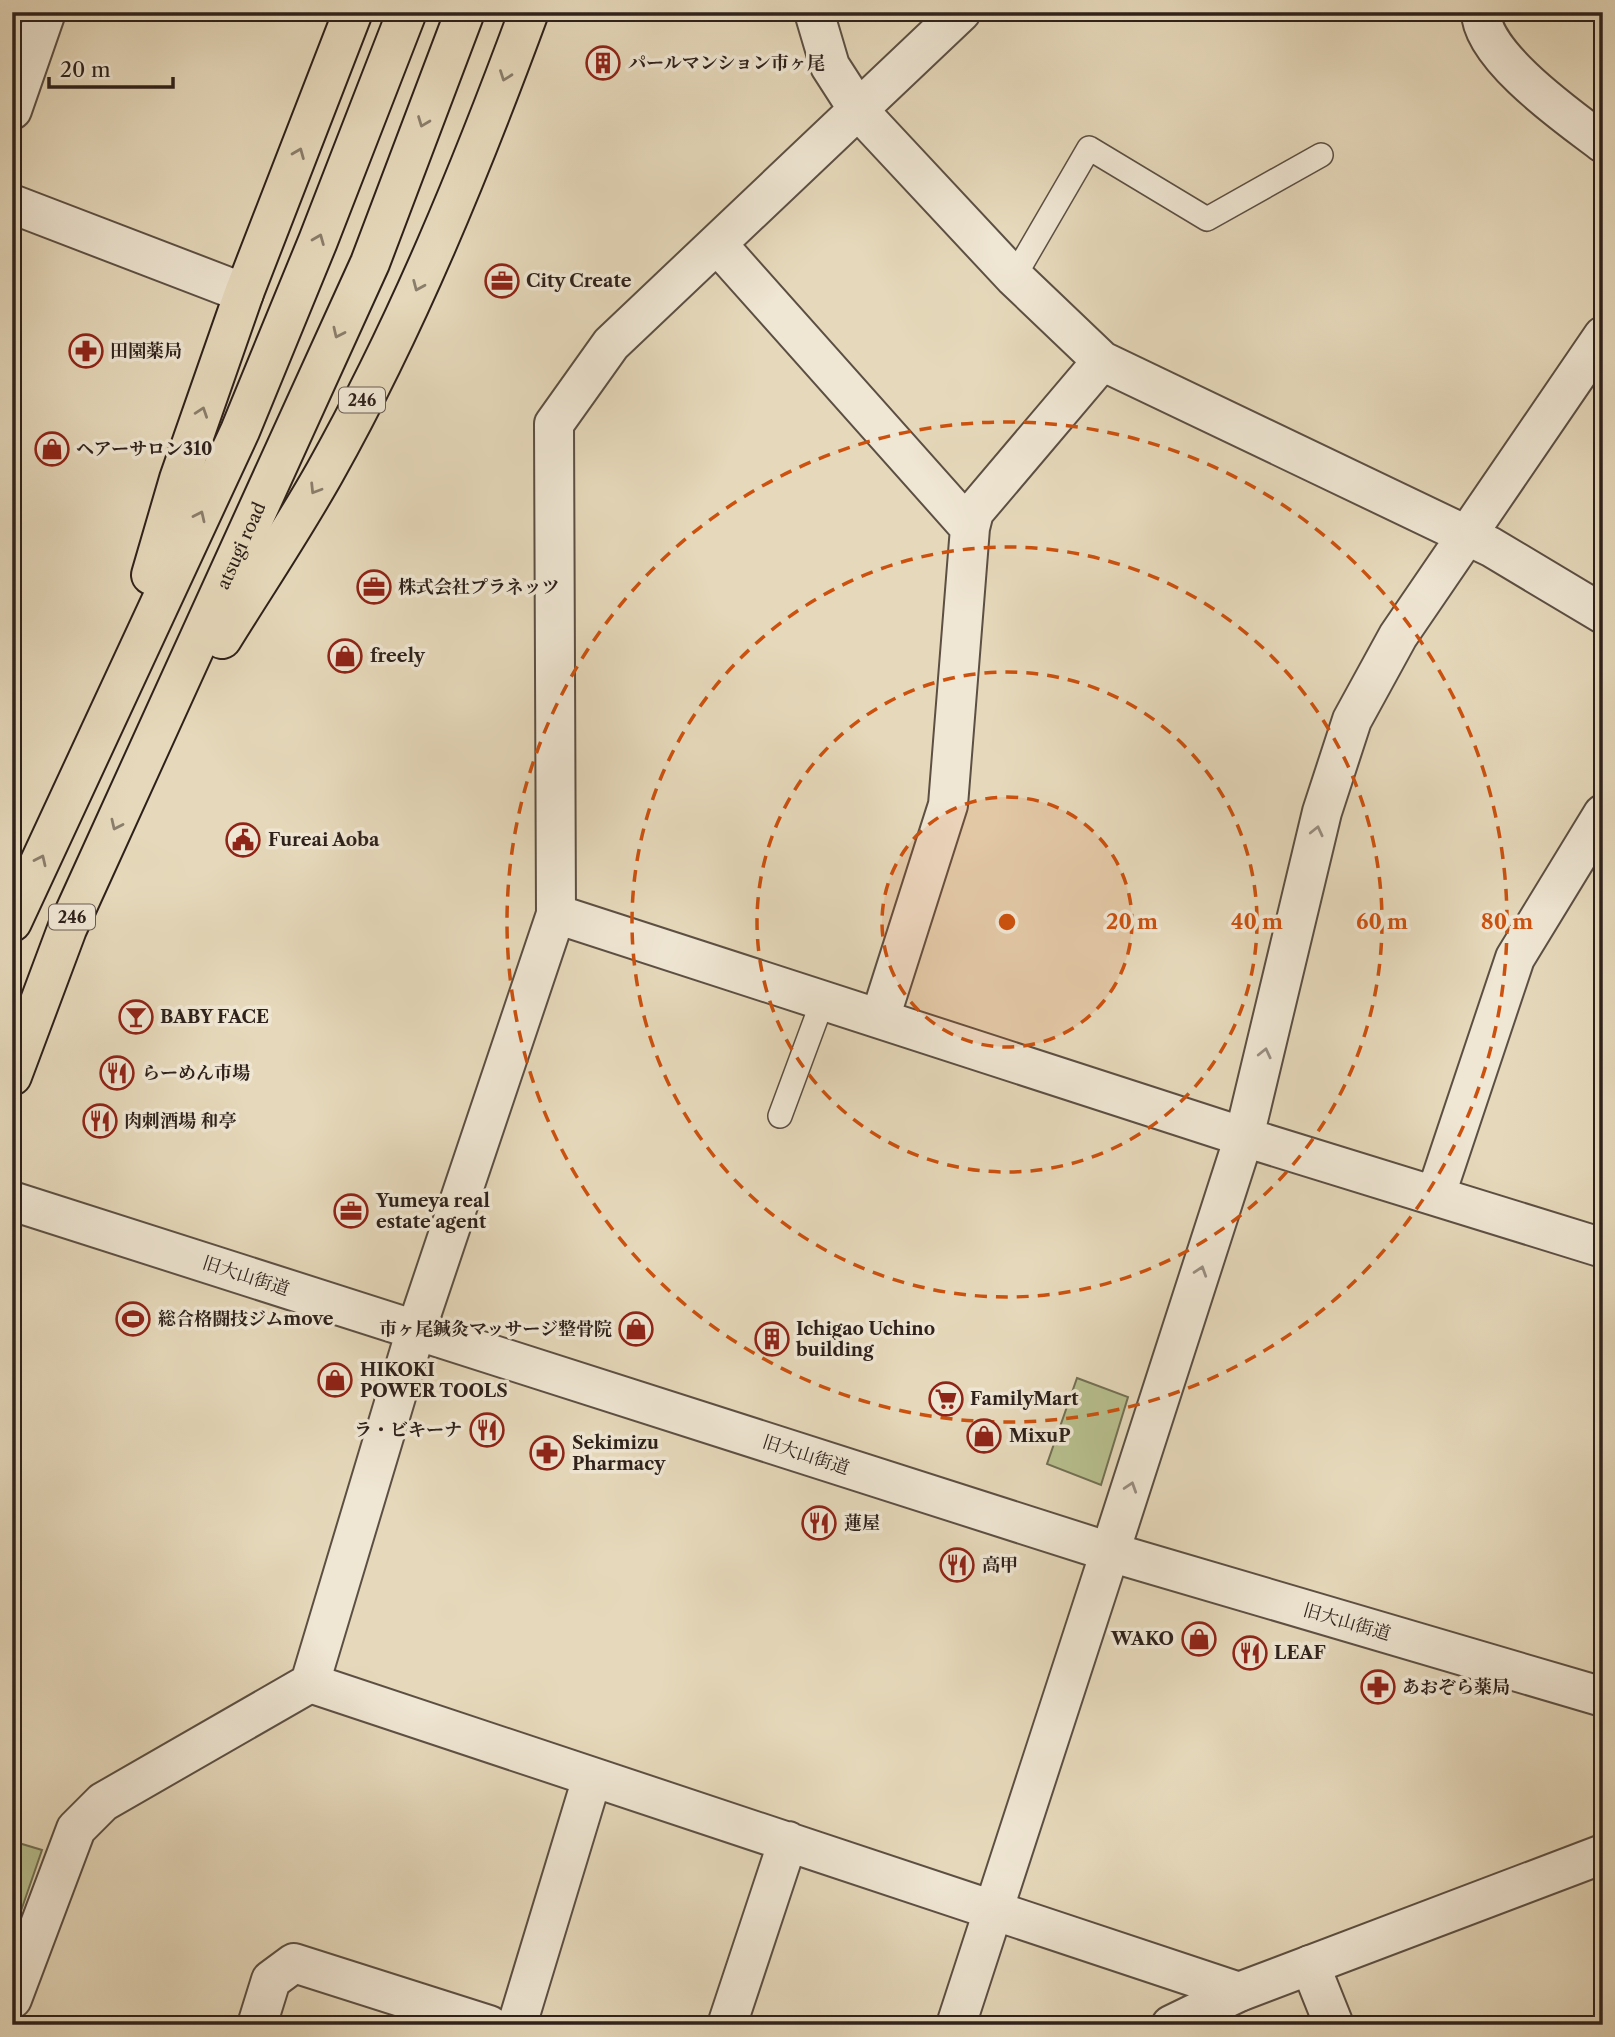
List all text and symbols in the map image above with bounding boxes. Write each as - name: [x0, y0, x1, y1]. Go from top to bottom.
- building icon: パールマンション市ヶ尾: [584, 44, 622, 82]
- scale bar: [49, 46, 173, 90]
- place label: パールマンション市ヶ尾: [628, 52, 825, 74]
- text: 20 m: [60, 57, 111, 82]
- one-way arrow: [500, 70, 514, 82]
- one-way arrow: [418, 115, 432, 127]
- one-way arrow: [291, 148, 305, 160]
- one-way arrow: [311, 234, 325, 246]
- office icon: City Create: [483, 262, 521, 300]
- place label: City Create: [526, 270, 632, 292]
- one-way arrow: [412, 279, 426, 292]
- one-way arrow: [332, 326, 346, 338]
- pharmacy icon: 田園薬局: [67, 332, 105, 370]
- place label: 田園薬局: [110, 340, 182, 362]
- road number: 246: [339, 388, 385, 412]
- one-way arrow: [194, 407, 208, 419]
- shop icon: ヘアーサロン310: [33, 430, 71, 468]
- place label: ヘアーサロン310: [76, 438, 213, 460]
- one-way arrow: [310, 481, 323, 494]
- street label: atsugi road: [212, 499, 271, 593]
- one-way arrow: [192, 511, 206, 523]
- office icon: 株式会社プラネッツ: [355, 568, 393, 606]
- place label: 株式会社プラネッツ: [398, 576, 559, 598]
- shop icon: freely: [326, 637, 364, 675]
- place label: freely: [370, 645, 426, 667]
- one-way arrow: [110, 818, 124, 830]
- public building icon: Fureai Aoba: [224, 821, 262, 859]
- one-way arrow: [1309, 825, 1323, 837]
- place label: Fureai Aoba: [268, 829, 380, 851]
- one-way arrow: [33, 855, 47, 867]
- road number: 246: [49, 904, 95, 930]
- text: 20 m: [1106, 909, 1158, 934]
- text: 40 m: [1231, 909, 1283, 934]
- text: 60 m: [1356, 909, 1408, 934]
- text: 80 m: [1481, 909, 1533, 934]
- centre of rings: [995, 910, 1019, 934]
- bar icon: BABY FACE: [117, 998, 155, 1036]
- place label: BABY FACE: [160, 1006, 269, 1028]
- one-way arrow: [1257, 1047, 1271, 1059]
- restaurant icon: らーめん市場: [98, 1054, 136, 1092]
- place label: らーめん市場: [142, 1062, 250, 1084]
- restaurant icon: 肉刺酒場 和亭: [81, 1102, 119, 1140]
- place label: 肉刺酒場 和亭: [124, 1110, 237, 1132]
- place label: Yumeya real estate agent: [375, 1190, 490, 1233]
- office icon: Yumeya real estate agent: [332, 1192, 370, 1230]
- street label: 旧大山街道: [200, 1252, 292, 1300]
- one-way arrow: [1193, 1265, 1207, 1278]
- sports icon: 総合格闘技ジムmove: [114, 1300, 152, 1338]
- place label: 総合格闘技ジムmove: [158, 1308, 334, 1330]
- shop icon: 市ヶ尾鍼灸マッサージ整骨院: [617, 1310, 655, 1348]
- place label: 市ヶ尾鍼灸マッサージ整骨院: [379, 1318, 612, 1340]
- place label: Ichigao Uchino building: [795, 1318, 935, 1361]
- building icon: Ichigao Uchino building: [753, 1320, 791, 1358]
- place label: HIKOKI POWER TOOLS: [360, 1359, 508, 1402]
- shop icon: HIKOKI POWER TOOLS: [316, 1361, 354, 1399]
- supermarket icon: FamilyMart: [927, 1380, 965, 1418]
- place label: FamilyMart: [970, 1388, 1079, 1410]
- restaurant icon: ラ・ビキーナ: [468, 1411, 506, 1449]
- shop icon: MixuP: [965, 1417, 1003, 1455]
- place label: ラ・ビキーナ: [354, 1419, 462, 1441]
- place label: MixuP: [1009, 1425, 1071, 1447]
- street label: 旧大山街道: [760, 1431, 852, 1479]
- place label: Sekimizu Pharmacy: [572, 1432, 666, 1475]
- pharmacy icon: Sekimizu Pharmacy: [528, 1434, 566, 1472]
- one-way arrow: [1123, 1482, 1137, 1494]
- restaurant icon: 蓮屋: [800, 1504, 838, 1542]
- place label: 蓮屋: [844, 1512, 880, 1534]
- restaurant icon: 高甲: [938, 1546, 976, 1584]
- place label: 高甲: [982, 1554, 1018, 1576]
- street label: 旧大山街道: [1301, 1599, 1393, 1645]
- shop icon: WAKO: [1180, 1620, 1218, 1658]
- place label: WAKO: [1110, 1628, 1174, 1650]
- restaurant icon: LEAF: [1231, 1634, 1269, 1672]
- place label: LEAF: [1274, 1642, 1326, 1664]
- pharmacy icon: あおぞら薬局: [1359, 1668, 1397, 1706]
- place label: あおぞら薬局: [1402, 1676, 1510, 1698]

